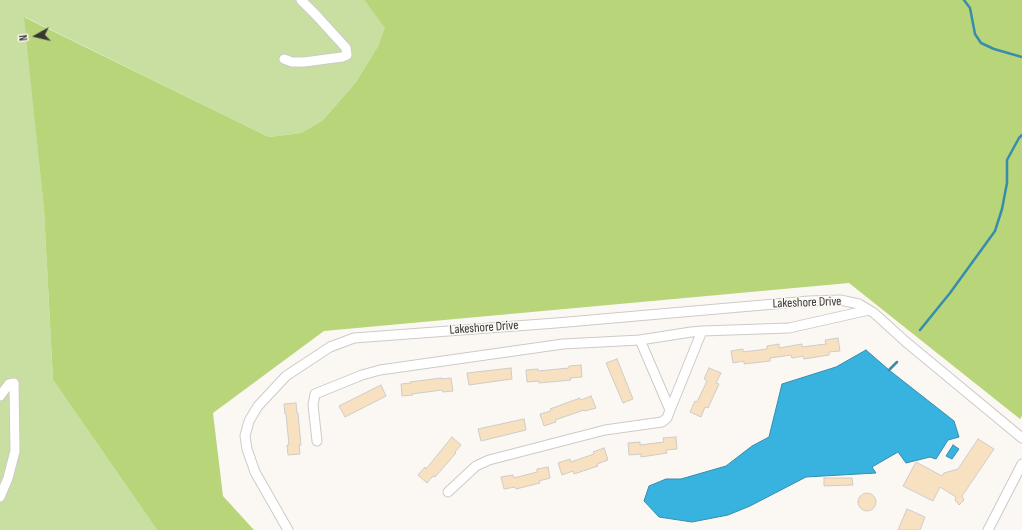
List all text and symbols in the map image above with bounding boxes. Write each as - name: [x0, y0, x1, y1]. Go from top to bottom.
- north arrow: [16, 16, 56, 56]
- text: N: [17, 34, 30, 42]
- street label: Lakeshore Drive: [772, 294, 842, 312]
- street label: Lakeshore Drive: [449, 318, 519, 338]

